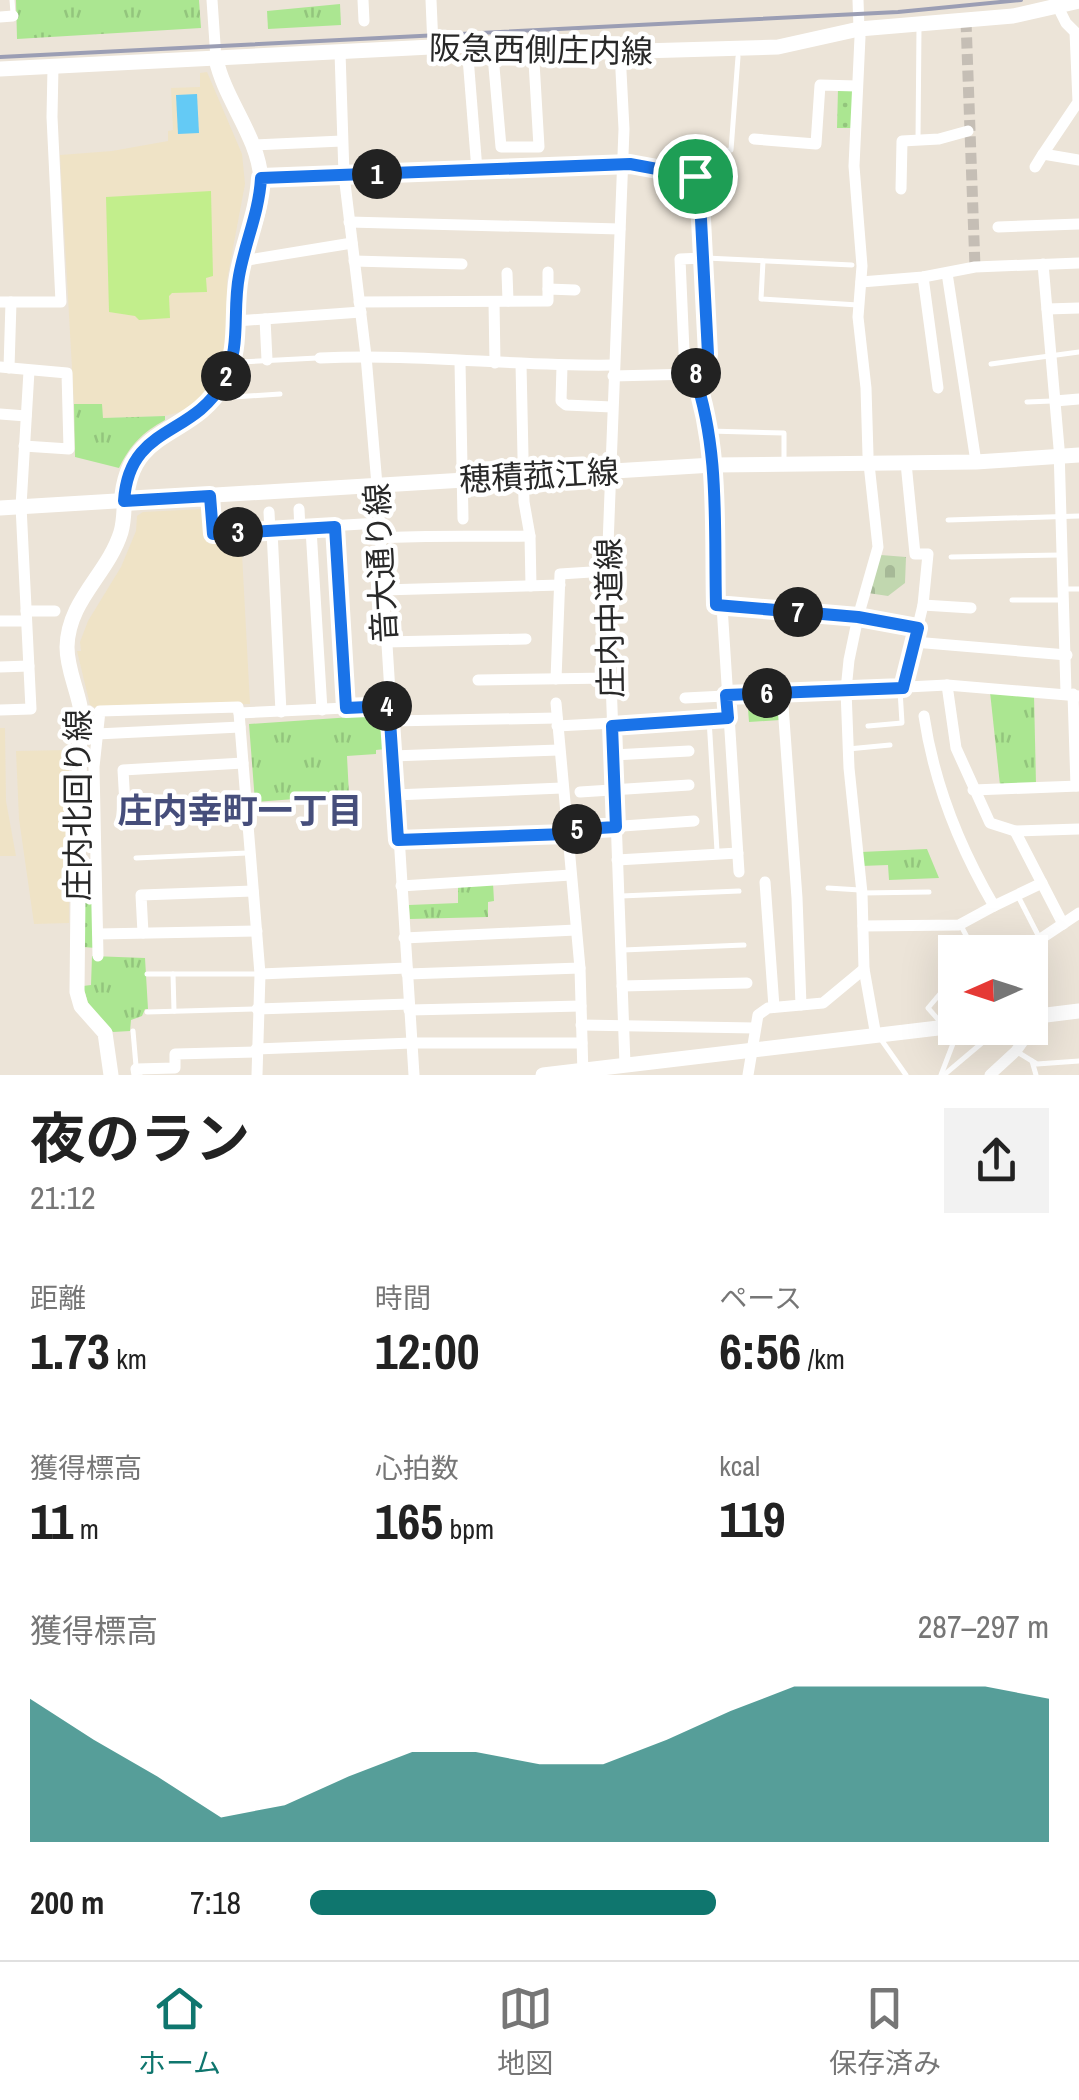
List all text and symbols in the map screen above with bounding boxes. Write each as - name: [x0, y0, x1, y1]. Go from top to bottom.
- street label: 阪急西側庄内線: [429, 26, 653, 73]
- pin: [653, 134, 738, 219]
- pin: 1: [352, 149, 402, 199]
- icon: arrive: [668, 149, 723, 204]
- text: 1: [371, 155, 383, 193]
- pin: 8: [671, 348, 721, 398]
- pin: 2: [201, 351, 251, 401]
- text: 8: [690, 354, 702, 392]
- text: 2: [220, 357, 232, 395]
- street label: 穂積菰江線: [458, 450, 620, 501]
- street label: 音大通り線: [355, 482, 406, 644]
- pin: 3: [213, 507, 263, 557]
- text: 3: [232, 513, 244, 551]
- street label: 庄内中道線: [587, 538, 632, 698]
- pin: 7: [773, 587, 823, 637]
- text: 7: [792, 593, 804, 631]
- pin: 6: [742, 668, 792, 718]
- text: 6: [761, 674, 773, 712]
- pin: 4: [362, 681, 412, 731]
- text: 4: [381, 687, 393, 725]
- street label: 庄内北回り線: [56, 709, 99, 901]
- district label: 庄内幸町一丁目: [117, 787, 363, 834]
- pin: 5: [552, 804, 602, 854]
- text: 5: [571, 810, 583, 848]
- north arrow: [938, 935, 1048, 1045]
- map controls: [938, 935, 1048, 1045]
- text: 夜のラン: [30, 1101, 250, 1175]
- button: share: [944, 1108, 1049, 1213]
- text: 21:12: [30, 1176, 96, 1219]
- text: 距離: [30, 1279, 86, 1317]
- text: 時間: [375, 1279, 431, 1317]
- text: ペース: [719, 1279, 802, 1317]
- text: 1.73: [30, 1317, 110, 1385]
- text: 12:00: [375, 1317, 480, 1385]
- text: 6:56: [719, 1317, 801, 1385]
- text: km: [110, 1340, 147, 1378]
- text: /km: [801, 1340, 845, 1378]
- text: kcal: [719, 1447, 760, 1485]
- text: 獲得標高: [30, 1449, 142, 1487]
- text: 心拍数: [375, 1449, 459, 1487]
- text: 119: [719, 1485, 785, 1553]
- text: 11: [30, 1487, 73, 1555]
- text: 165: [375, 1487, 443, 1555]
- text: m: [73, 1510, 99, 1548]
- text: bpm: [443, 1510, 494, 1548]
- text: 287–297 m: [918, 1605, 1049, 1648]
- text: 獲得標高: [30, 1609, 158, 1652]
- text: 200 m: [30, 1881, 104, 1924]
- text: 7:18: [190, 1881, 241, 1924]
- tab: ホーム: [138, 1981, 221, 2082]
- tab: 地図: [497, 1981, 553, 2082]
- tab: 保存済み: [829, 1981, 941, 2082]

